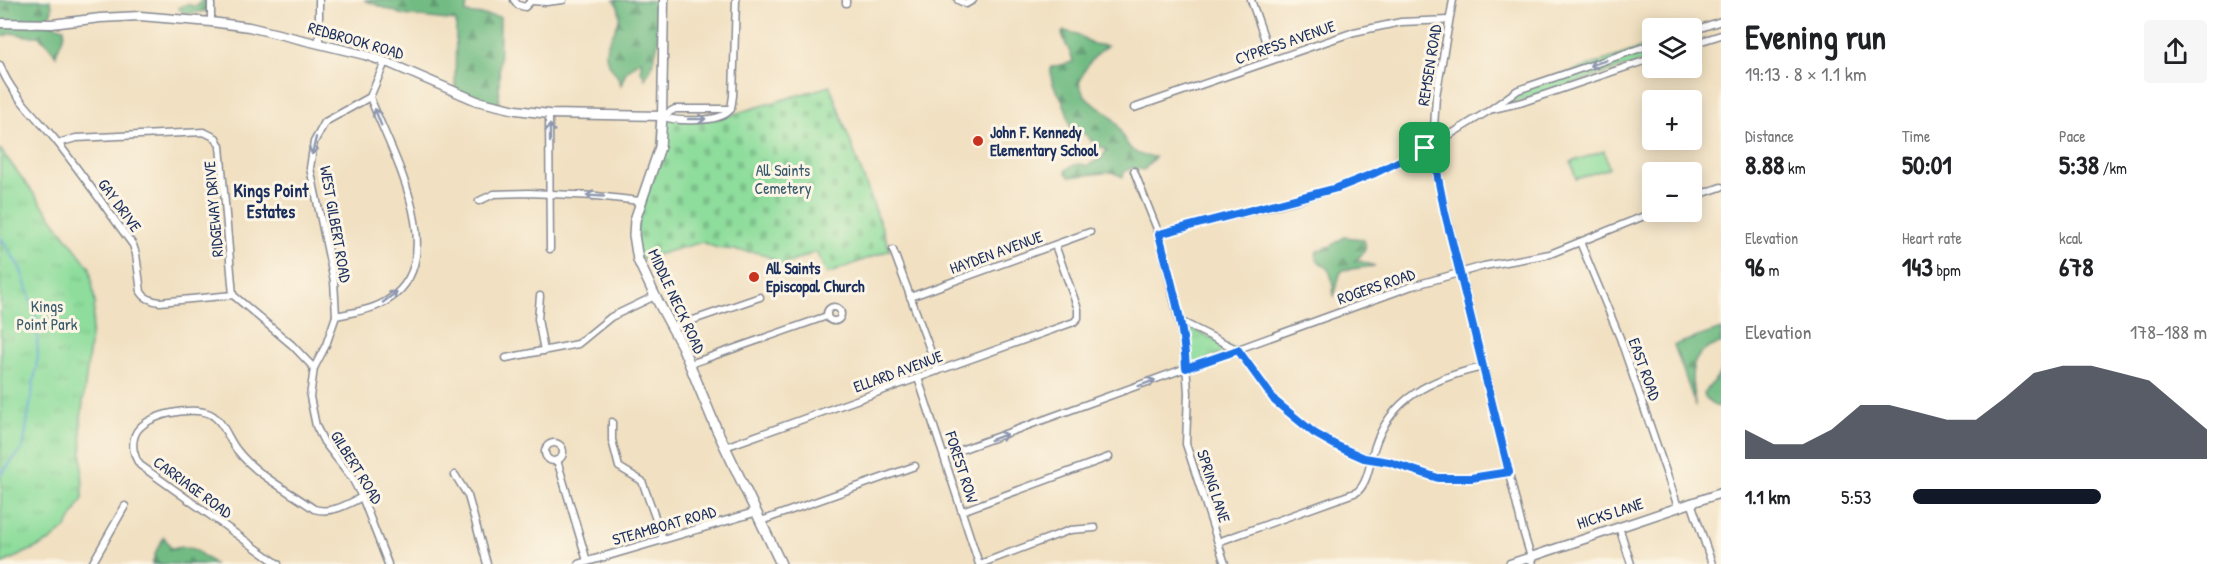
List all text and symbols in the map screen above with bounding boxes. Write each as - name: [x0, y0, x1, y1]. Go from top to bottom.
- street label: CYPRESS AVENUE: [1232, 15, 1338, 69]
- text: Evening run: [1745, 15, 1886, 59]
- street label: REDBROOK ROAD: [306, 16, 407, 64]
- map controls: [1642, 18, 1702, 222]
- button: layers: [1642, 18, 1702, 78]
- button: share: [2144, 20, 2207, 83]
- street label: REMSEN ROAD: [1412, 22, 1446, 107]
- one-way arrow: [1589, 58, 1608, 69]
- text: 19:13 · 8 × 1.1 km: [1745, 60, 1867, 87]
- button: +: [1642, 90, 1702, 150]
- one-way arrow: [372, 109, 383, 127]
- one-way arrow: [687, 113, 707, 125]
- place label: John F. Kennedy Elementary School: [990, 121, 1099, 162]
- pin: [1399, 122, 1450, 173]
- one-way arrow: [544, 124, 556, 144]
- text: Distance: [1745, 125, 1794, 147]
- text: Time: [1902, 125, 1930, 147]
- text: Pace: [2059, 125, 2086, 147]
- icon: arrive: [1408, 131, 1441, 164]
- marker: John F. Kennedy Elementary School: [971, 134, 985, 148]
- one-way arrow: [307, 137, 319, 156]
- text: 8.88: [1745, 147, 1784, 182]
- text: 50:01: [1902, 147, 1952, 182]
- text: 5:38: [2059, 147, 2099, 182]
- text: km: [1784, 157, 1806, 179]
- text: /km: [2099, 157, 2127, 179]
- park label: All Saints Cemetery: [754, 159, 812, 199]
- street label: RIDGEWAY DRIVE: [198, 160, 228, 258]
- button: −: [1642, 162, 1702, 222]
- street label: WEST GILBERT ROAD: [315, 164, 357, 284]
- street label: GAY DRIVE: [93, 174, 147, 236]
- district label: Kings Point Estates: [234, 178, 309, 224]
- one-way arrow: [586, 191, 606, 202]
- street label: HAYDEN AVENUE: [946, 225, 1046, 279]
- text: Elevation: [1745, 227, 1798, 249]
- text: Heart rate: [1902, 227, 1962, 249]
- text: kcal: [2059, 227, 2082, 249]
- street label: MIDDLE NECK ROAD: [643, 245, 711, 357]
- text: 96: [1745, 249, 1765, 284]
- text: 143: [1902, 249, 1933, 284]
- text: 678: [2059, 249, 2094, 284]
- place label: All Saints Episcopal Church: [766, 257, 865, 298]
- text: m: [1765, 259, 1779, 281]
- text: bpm: [1933, 259, 1961, 281]
- street label: ROGERS ROAD: [1334, 262, 1418, 310]
- marker: All Saints Episcopal Church: [747, 270, 761, 284]
- one-way arrow: [382, 290, 398, 303]
- park label: Kings Point Park: [17, 295, 78, 335]
- text: Elevation: [1745, 318, 1811, 345]
- text: 178–188 m: [2130, 318, 2207, 345]
- street label: EAST ROAD: [1624, 335, 1667, 404]
- street label: ELLARD AVENUE: [850, 345, 946, 397]
- one-way arrow: [1137, 376, 1156, 387]
- street label: GILBERT ROAD: [326, 426, 388, 508]
- street label: FOREST ROW: [940, 428, 984, 506]
- one-way arrow: [989, 430, 1008, 441]
- street label: SPRING LANE: [1192, 447, 1236, 525]
- street label: CARRIAGE ROAD: [149, 451, 237, 523]
- text: 1.1 km: [1745, 483, 1790, 510]
- text: 5:53: [1841, 483, 1872, 510]
- street label: HICKS LANE: [1574, 492, 1646, 534]
- street label: STEAMBOAT ROAD: [610, 500, 719, 550]

